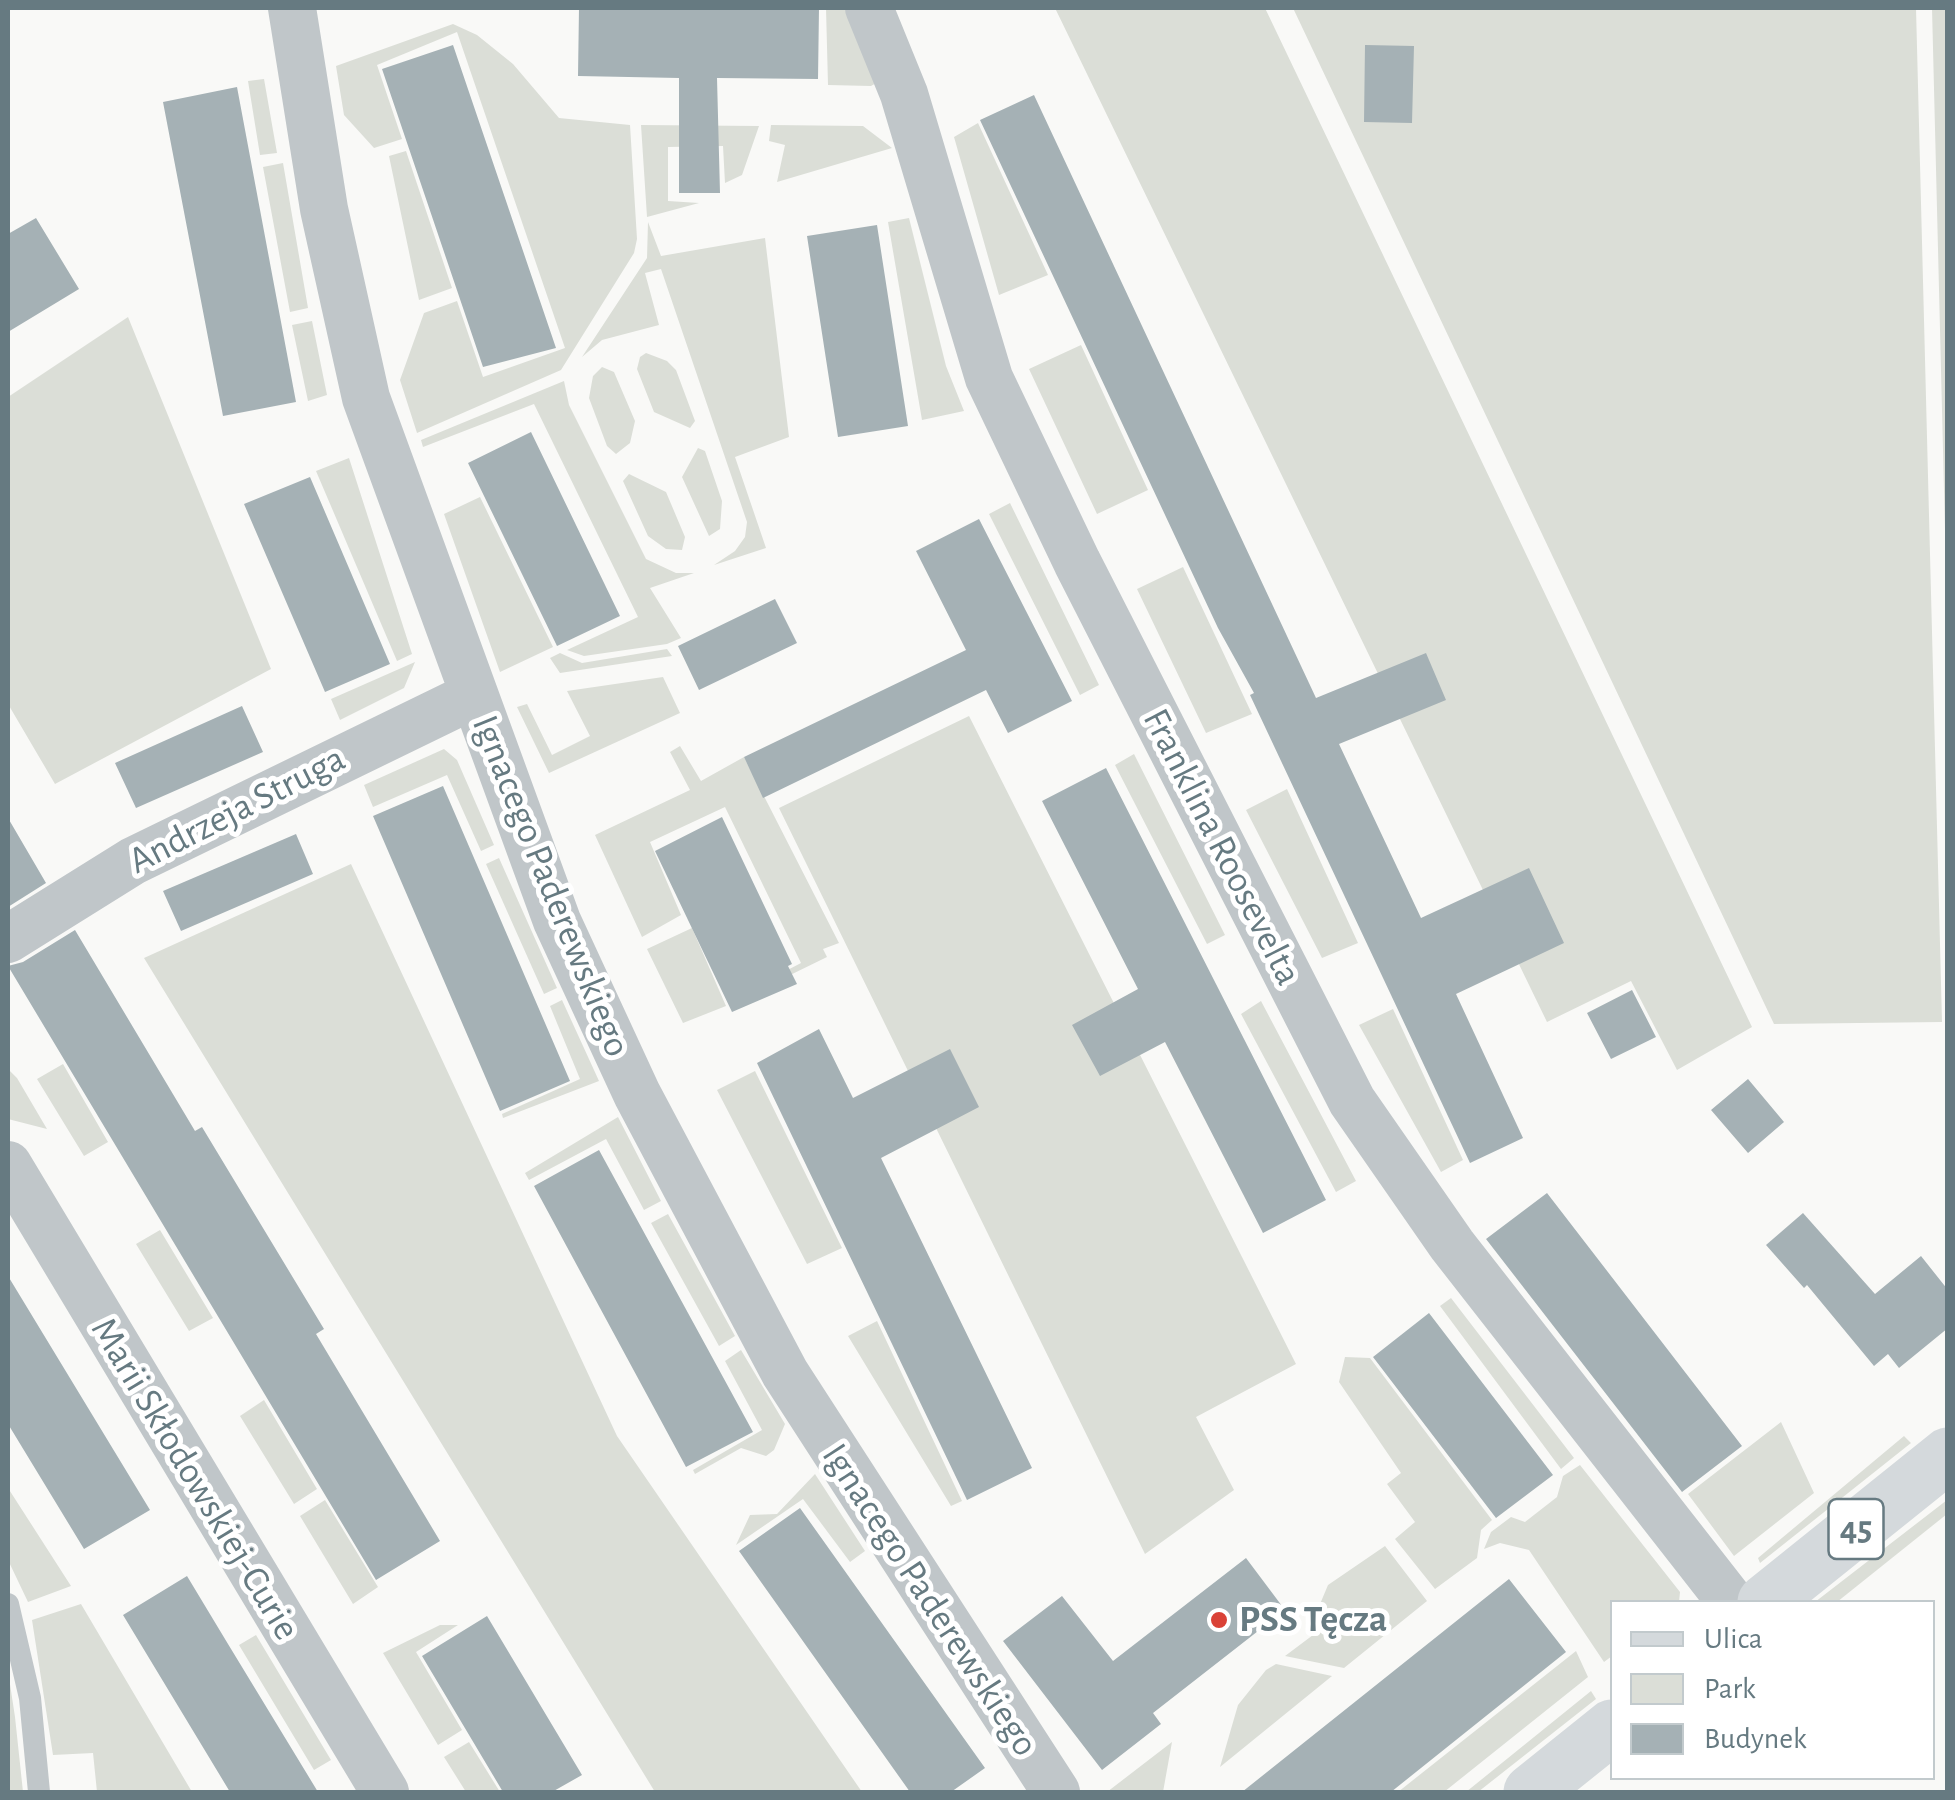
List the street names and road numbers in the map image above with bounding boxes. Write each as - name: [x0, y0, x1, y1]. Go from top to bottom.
- street label: Franklina Roosevelta: [1133, 701, 1311, 993]
- street label: Ignacego Paderewskiego: [462, 709, 640, 1063]
- street label: Andrzeja Struga: [121, 736, 353, 884]
- street label: Marii Skłodowskiej-Curie: [81, 1310, 309, 1648]
- street label: Ignacego Paderewskiego: [812, 1435, 1048, 1765]
- road number: 45: [1828, 1499, 1884, 1559]

